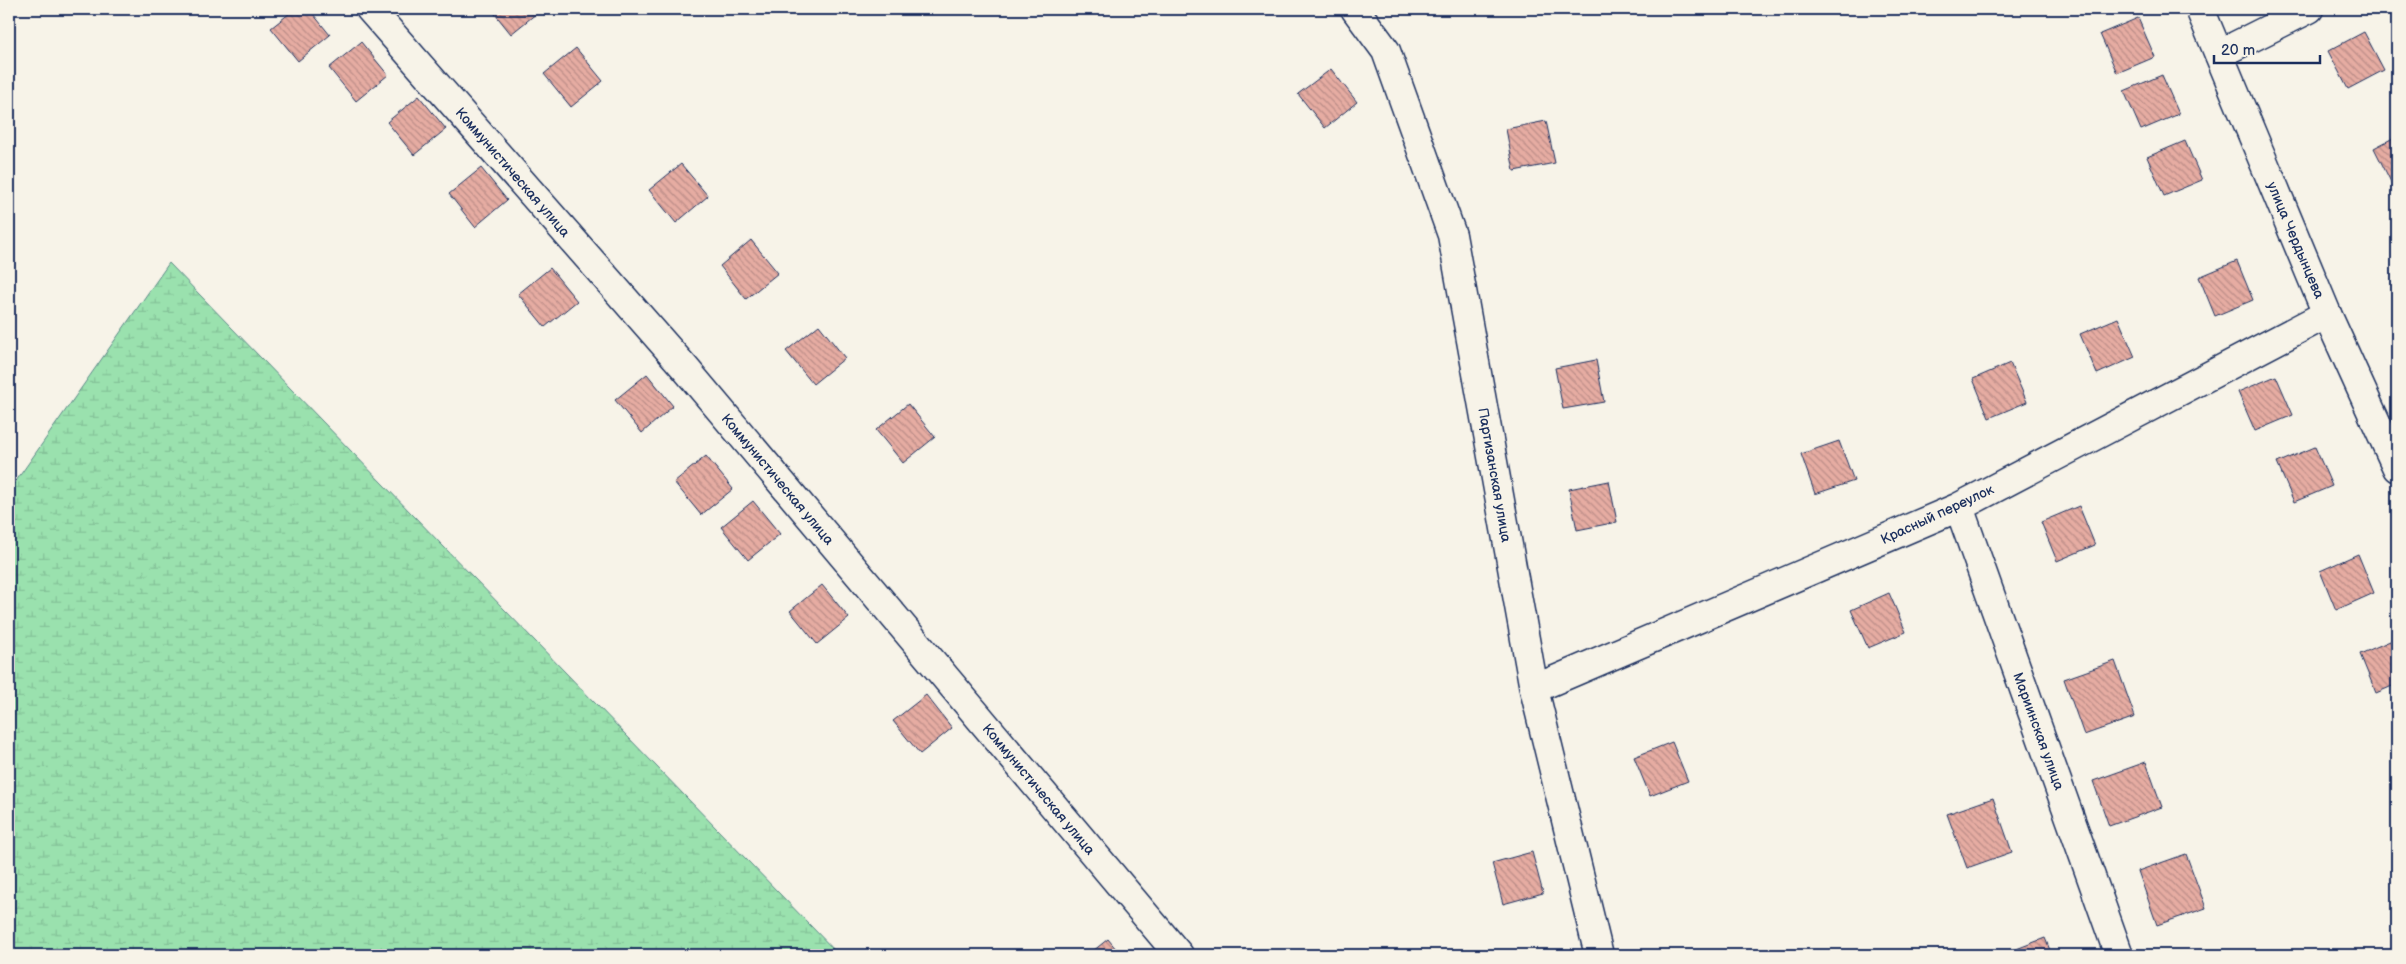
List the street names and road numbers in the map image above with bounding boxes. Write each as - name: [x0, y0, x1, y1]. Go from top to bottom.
- street label: Коммунистическая улица: [452, 104, 574, 241]
- street label: улица Чердынцева: [2263, 179, 2328, 302]
- street label: Партизанская улица: [1474, 407, 1515, 544]
- street label: Коммунистическая улица: [718, 410, 838, 549]
- street label: Красный переулок: [1878, 481, 1997, 548]
- street label: Мариинская улица: [2009, 670, 2068, 793]
- street label: Коммунистическая улица: [979, 720, 1099, 859]

